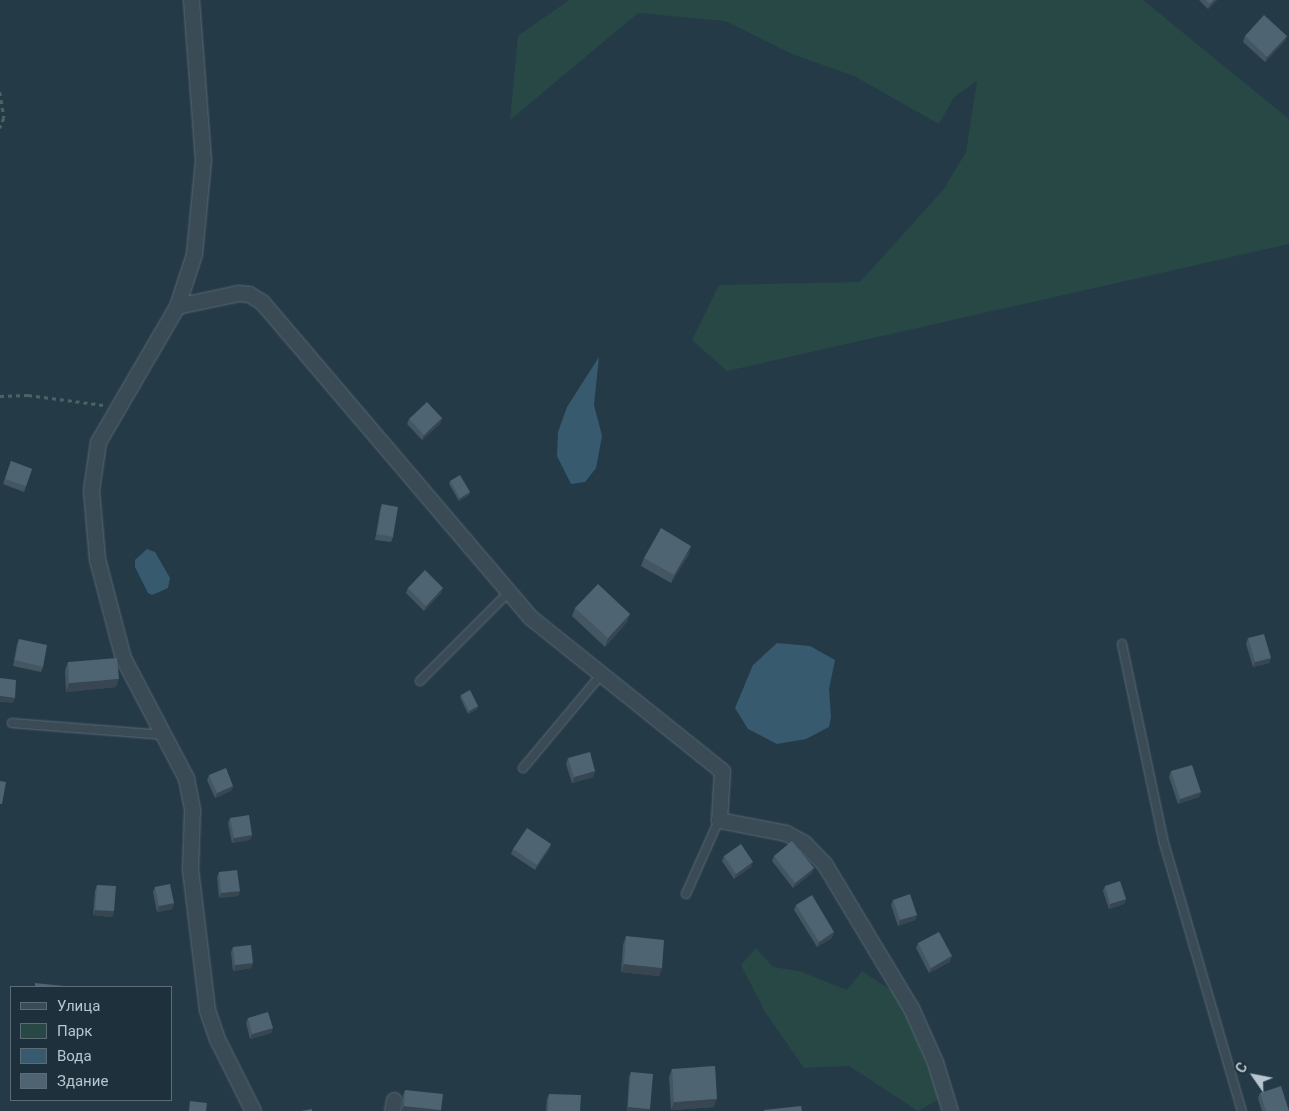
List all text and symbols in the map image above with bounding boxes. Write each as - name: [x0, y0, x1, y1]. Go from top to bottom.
- legend: [10, 986, 172, 1101]
- text: Улица: [57, 997, 100, 1015]
- text: Парк: [57, 1022, 92, 1040]
- text: Вода: [57, 1047, 92, 1065]
- north arrow: [1229, 1051, 1279, 1101]
- text: С: [1232, 1060, 1251, 1076]
- text: Здание: [57, 1072, 108, 1090]

